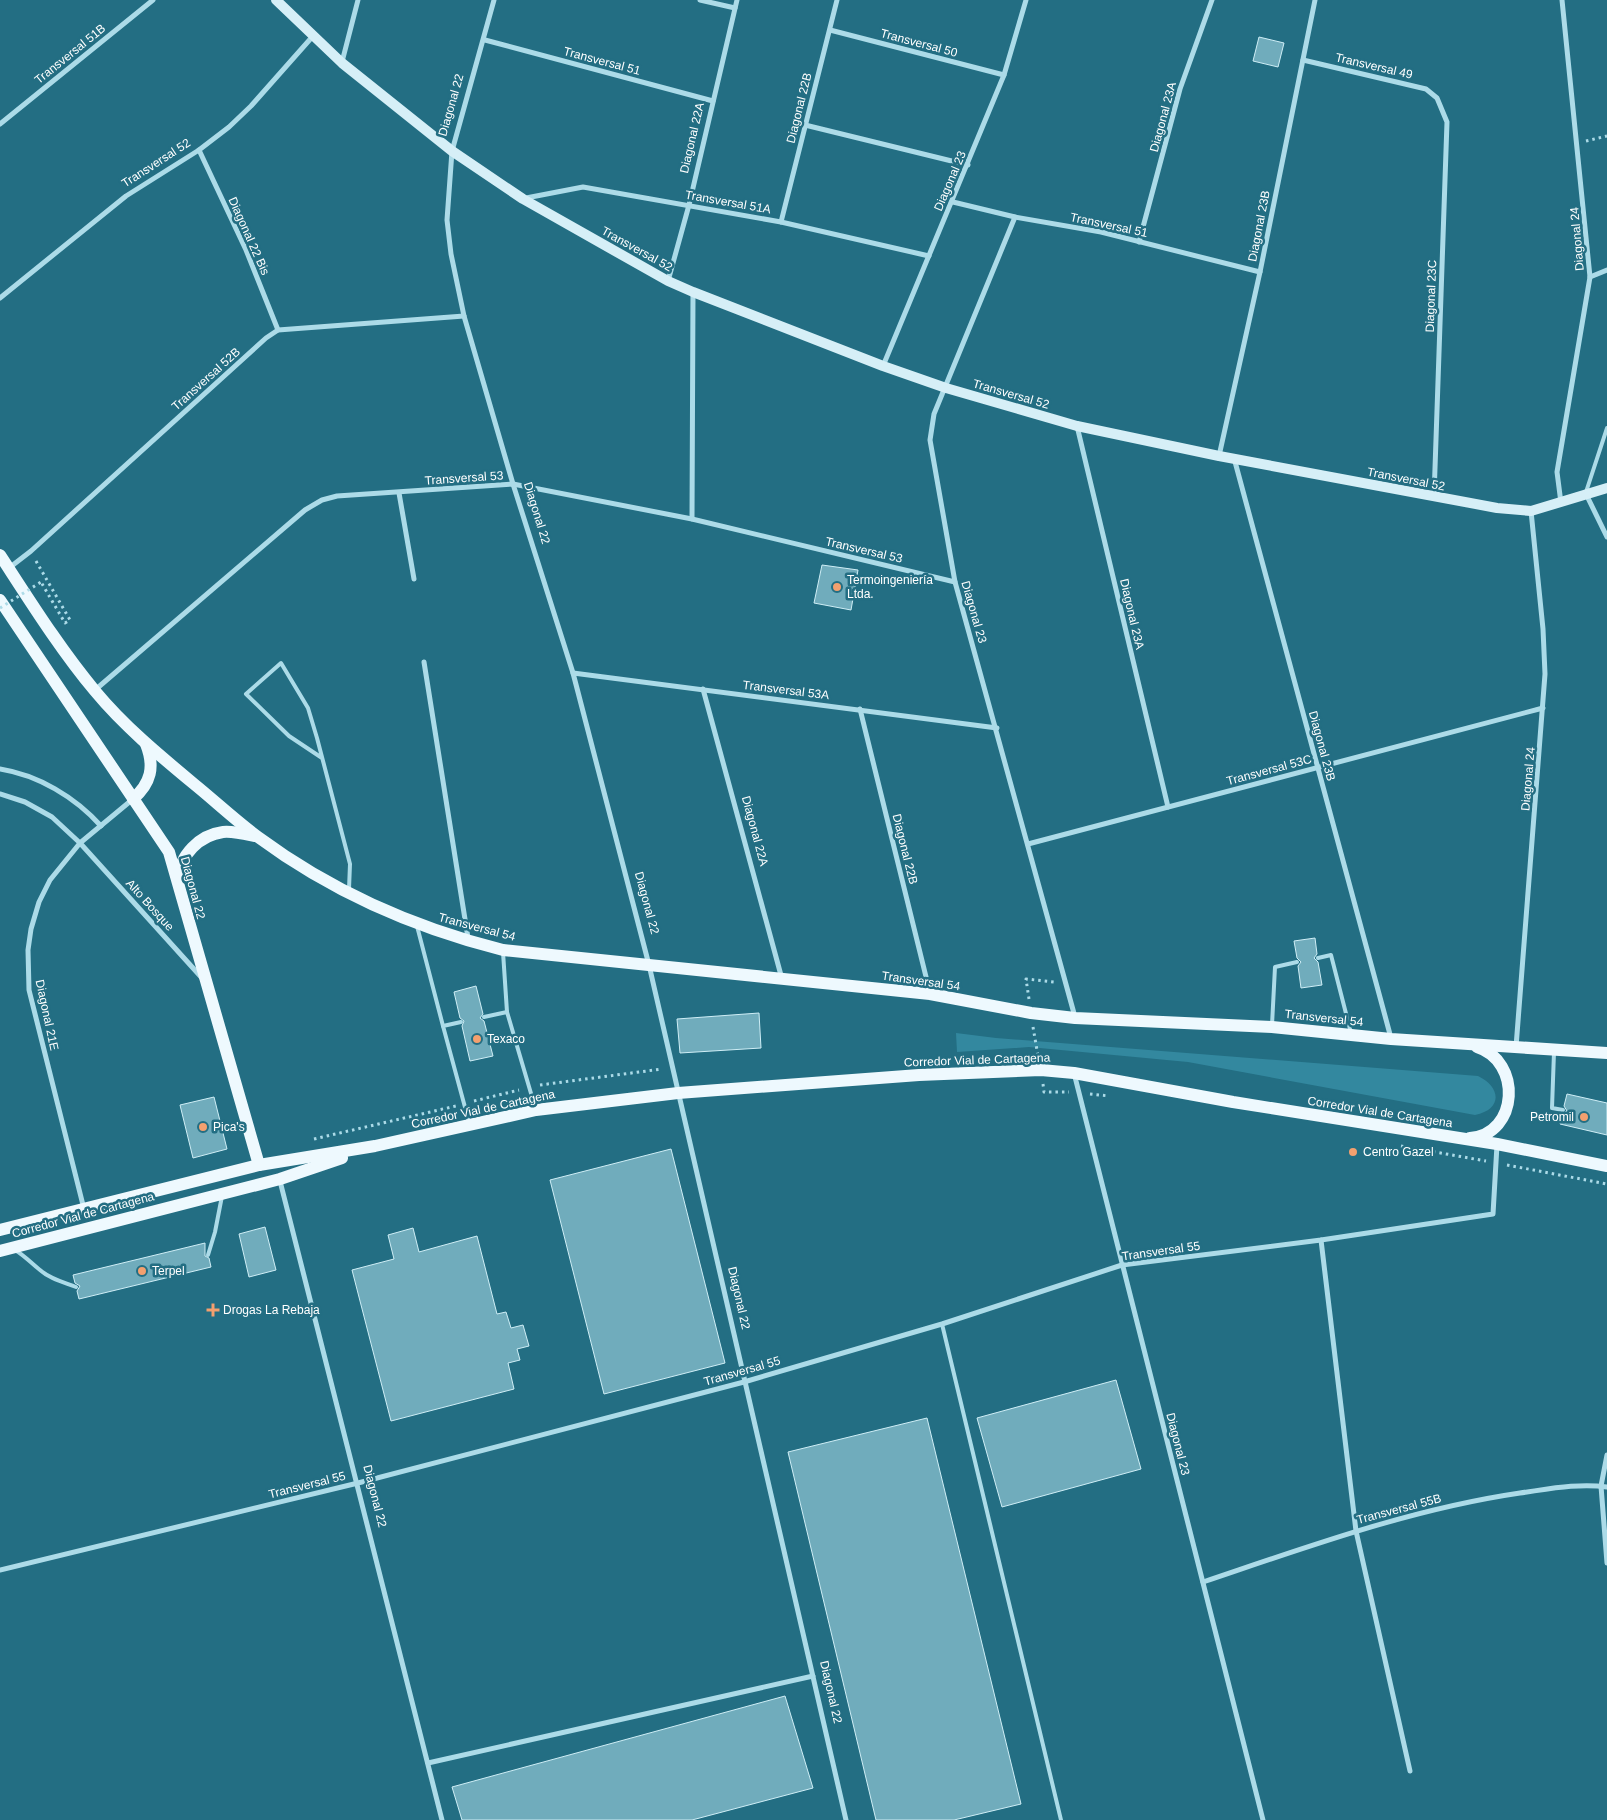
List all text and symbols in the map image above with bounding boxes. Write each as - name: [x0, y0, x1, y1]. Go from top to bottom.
- street label: Transversal 51B: [32, 21, 108, 87]
- street label: Transversal 50: [879, 26, 959, 60]
- street label: Transversal 51: [562, 44, 642, 78]
- street label: Transversal 49: [1334, 50, 1414, 82]
- street label: Diagonal 22B: [783, 71, 815, 145]
- street label: Diagonal 22: [435, 72, 467, 138]
- street label: Diagonal 23A: [1147, 80, 1179, 154]
- street label: Diagonal 22A: [677, 101, 707, 175]
- street label: Transversal 52: [119, 135, 193, 190]
- street label: Diagonal 23: [931, 148, 969, 213]
- street label: Transversal 51A: [684, 188, 772, 216]
- street label: Diagonal 23B: [1245, 189, 1273, 263]
- street label: Diagonal 22 Bis: [226, 195, 272, 277]
- street label: Diagonal 24: [1567, 206, 1587, 272]
- street label: Transversal 51: [1069, 210, 1149, 240]
- street label: Transversal 52: [599, 224, 675, 274]
- street label: Diagonal 23C: [1423, 259, 1439, 333]
- street label: Transversal 52B: [169, 345, 243, 413]
- street label: Transversal 52: [971, 376, 1051, 412]
- street label: Transversal 52: [1366, 465, 1446, 493]
- street label: Transversal 53: [424, 468, 504, 488]
- street label: Diagonal 22: [521, 480, 553, 546]
- street label: Transversal 53: [824, 534, 904, 566]
- place label: Termoingeniería Ltda.: [847, 573, 933, 601]
- street label: Diagonal 23A: [1117, 577, 1147, 651]
- street label: Diagonal 23: [958, 579, 990, 645]
- marker: Termoingeniería Ltda.: [831, 581, 843, 593]
- street label: Transversal 53A: [742, 678, 830, 702]
- street label: Diagonal 23B: [1306, 709, 1338, 783]
- street label: Diagonal 24: [1518, 746, 1538, 812]
- street label: Transversal 53C: [1225, 752, 1313, 788]
- street label: Diagonal 22A: [739, 794, 771, 868]
- street label: Diagonal 22B: [889, 812, 921, 886]
- street label: Diagonal 22: [178, 855, 208, 921]
- street label: Diagonal 22: [632, 870, 662, 936]
- street label: Alto Bosque: [123, 876, 177, 934]
- street label: Transversal 54: [437, 910, 517, 944]
- street label: Transversal 54: [881, 969, 961, 993]
- street label: Diagonal 21E: [33, 978, 61, 1052]
- street label: Transversal 54: [1284, 1007, 1364, 1029]
- place label: Texaco: [487, 1032, 525, 1046]
- marker: Texaco: [471, 1033, 483, 1045]
- street label: Corredor Vial de Cartagena: [904, 1050, 1051, 1070]
- street label: Corredor Vial de Cartagena: [410, 1087, 556, 1131]
- street label: Corredor Vial de Cartagena: [1307, 1094, 1454, 1130]
- place label: Petromil: [1530, 1110, 1574, 1124]
- marker: Petromil: [1578, 1111, 1590, 1123]
- place label: Pica's: [213, 1120, 245, 1134]
- marker: Pica's: [197, 1121, 209, 1133]
- place label: Centro Gazel: [1363, 1145, 1434, 1159]
- marker: Centro Gazel: [1347, 1146, 1359, 1158]
- street label: Corredor Vial de Cartagena: [10, 1189, 156, 1241]
- street label: Transversal 55: [1121, 1239, 1201, 1263]
- place label: Terpel: [152, 1264, 185, 1278]
- marker: Terpel: [136, 1265, 148, 1277]
- street label: Diagonal 22: [725, 1265, 753, 1331]
- place label: Drogas La Rebaja: [223, 1303, 320, 1317]
- marker: Drogas La Rebaja: [207, 1304, 219, 1316]
- street label: Transversal 55: [702, 1353, 782, 1389]
- street label: Diagonal 23: [1163, 1411, 1193, 1477]
- street label: Diagonal 22: [360, 1463, 390, 1529]
- street label: Transversal 55: [267, 1469, 347, 1501]
- street label: Transversal 55B: [1355, 1491, 1443, 1527]
- street label: Diagonal 22: [817, 1659, 845, 1725]

